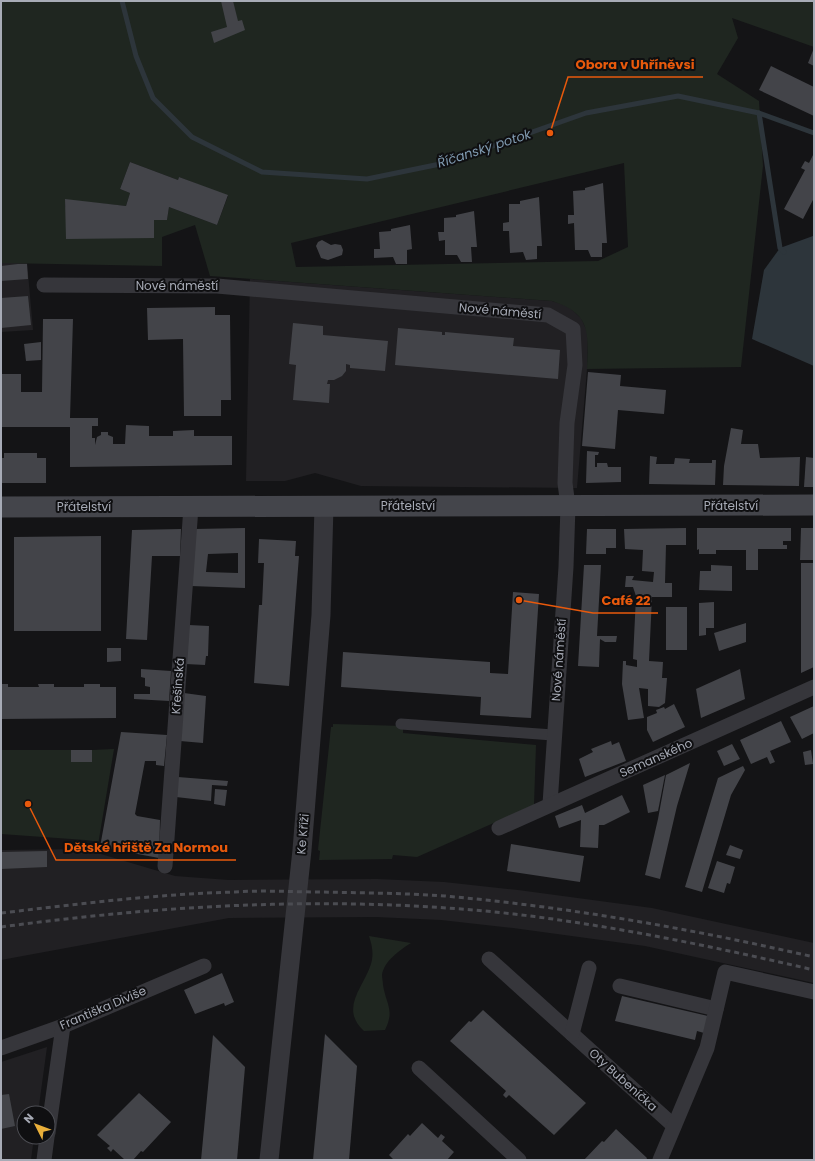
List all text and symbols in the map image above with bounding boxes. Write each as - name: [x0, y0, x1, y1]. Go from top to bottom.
- callout: Obora v Uhříněvsi: [568, 52, 703, 77]
- text: Obora v Uhříněvsi: [575, 55, 695, 74]
- water label: Říčanský potok: [435, 124, 535, 173]
- street label: Nové náměstí: [136, 277, 218, 294]
- street label: Nové náměstí: [458, 298, 542, 323]
- street label: Přátelství: [381, 497, 435, 514]
- street label: Přátelství: [704, 497, 758, 514]
- street label: Přátelství: [57, 498, 111, 515]
- callout: Café 22: [593, 588, 658, 613]
- text: Café 22: [601, 591, 651, 610]
- street label: Nové náměstí: [547, 618, 570, 702]
- street label: Křešínská: [167, 657, 188, 715]
- street label: Semanského: [617, 734, 695, 781]
- street label: Ke Kříži: [292, 813, 313, 855]
- callout: Dětské hřiště Za Normou: [56, 835, 236, 860]
- text: Dětské hřiště Za Normou: [64, 838, 228, 857]
- street label: Františka Diviše: [57, 982, 149, 1033]
- street label: Oty Bubeníčka: [585, 1044, 661, 1115]
- north arrow: [16, 1105, 56, 1145]
- text: N: [20, 1110, 37, 1127]

